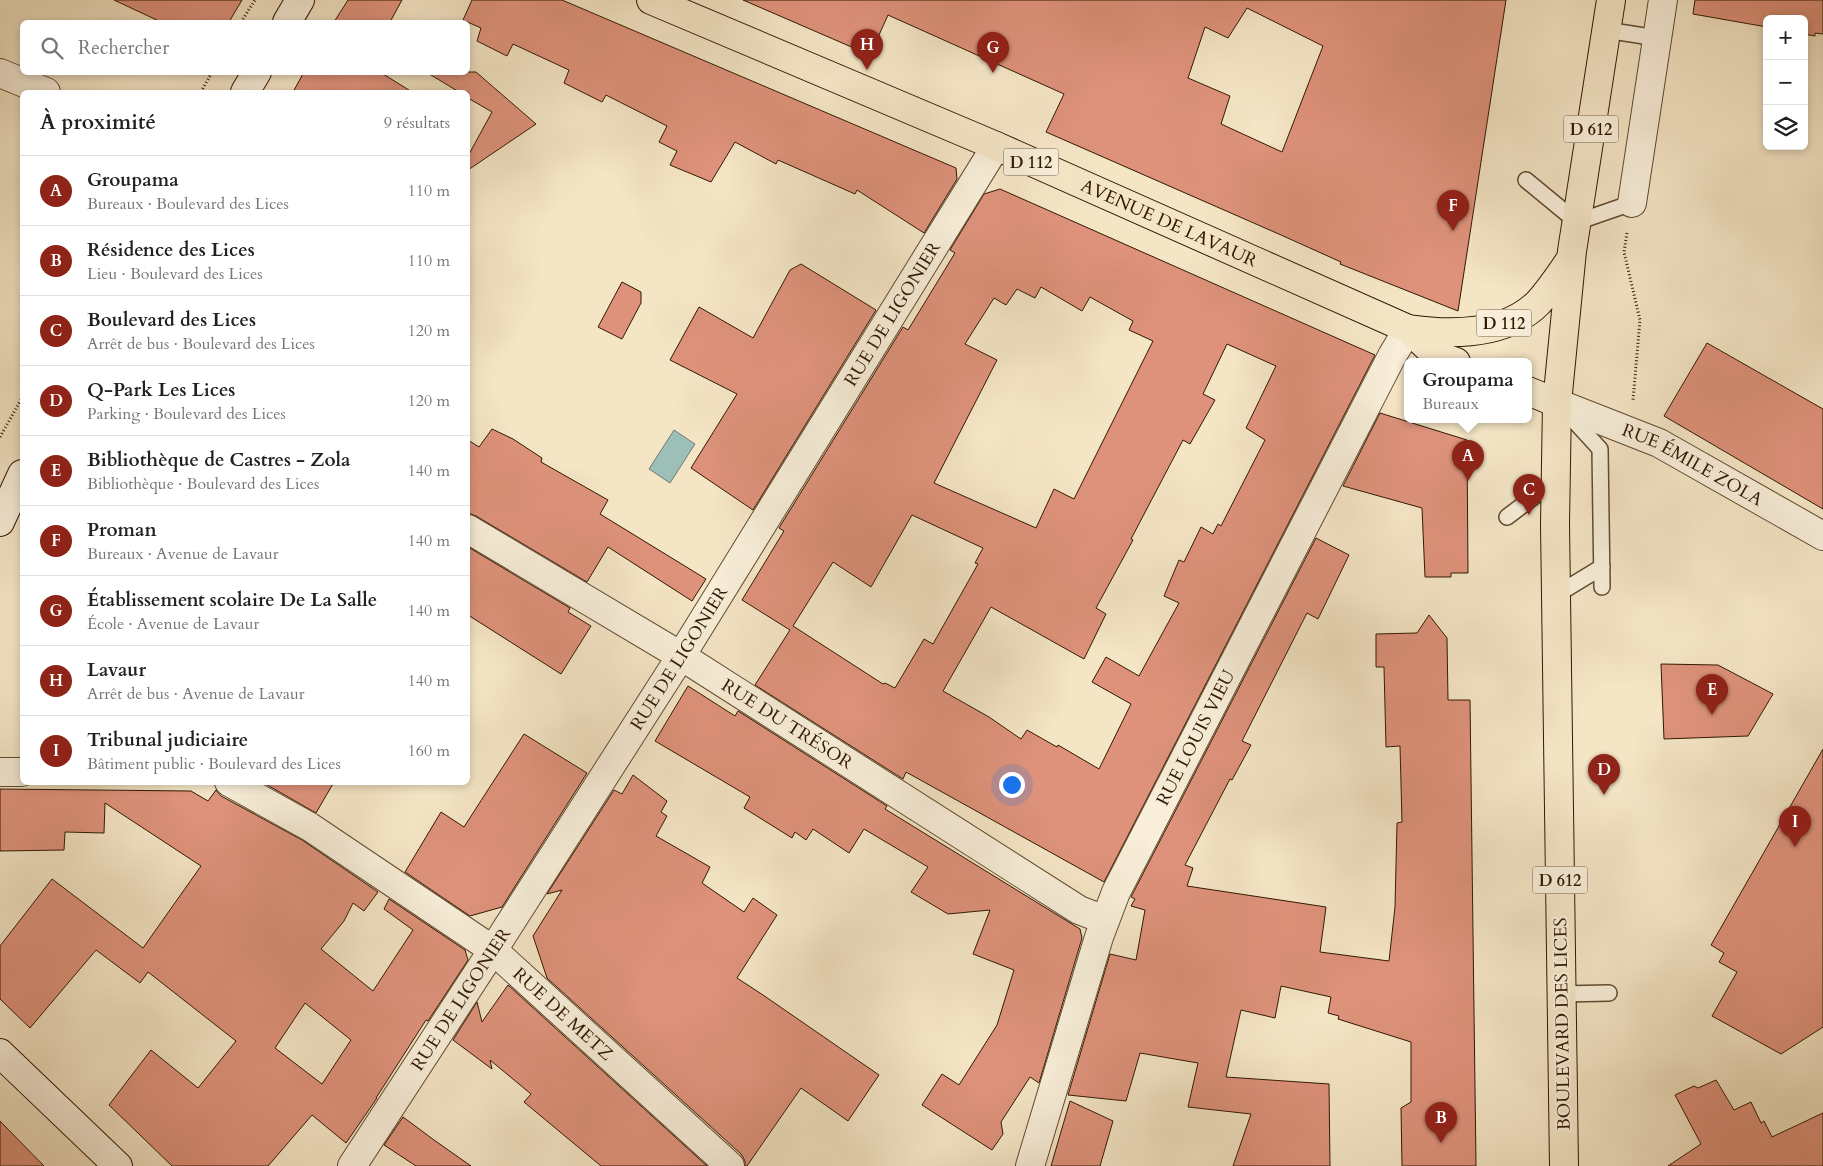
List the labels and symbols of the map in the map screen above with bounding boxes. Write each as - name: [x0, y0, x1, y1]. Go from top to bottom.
- pin: H: [851, 29, 883, 70]
- pin: G: [977, 32, 1009, 73]
- road number: D 612: [1564, 116, 1618, 142]
- road number: D 112: [1004, 148, 1058, 176]
- street label: AVENUE DE LAVAUR: [1077, 173, 1262, 274]
- pin: F: [1437, 190, 1469, 231]
- street label: RUE DE LIGONIER: [839, 237, 947, 391]
- road number: D 112: [1476, 309, 1532, 336]
- street label: RUE ÉMILE ZOLA: [1618, 418, 1767, 512]
- pin: A: [1452, 440, 1484, 481]
- pin: C: [1513, 474, 1545, 515]
- street label: RUE DE LIGONIER: [625, 581, 734, 735]
- street label: RUE LOUIS VIEU: [1151, 665, 1241, 810]
- street label: RUE DU TRÉSOR: [717, 673, 858, 776]
- pin: E: [1696, 674, 1728, 715]
- pin: D: [1588, 754, 1620, 795]
- your location: [999, 772, 1025, 798]
- pin: I: [1779, 806, 1811, 847]
- road number: D 612: [1532, 866, 1588, 894]
- street label: BOULEVARD DES LICES: [1548, 917, 1577, 1131]
- street label: RUE DE LIGONIER: [405, 923, 517, 1076]
- street label: RUE DE METZ: [507, 962, 618, 1067]
- pin: B: [1425, 1102, 1457, 1143]

